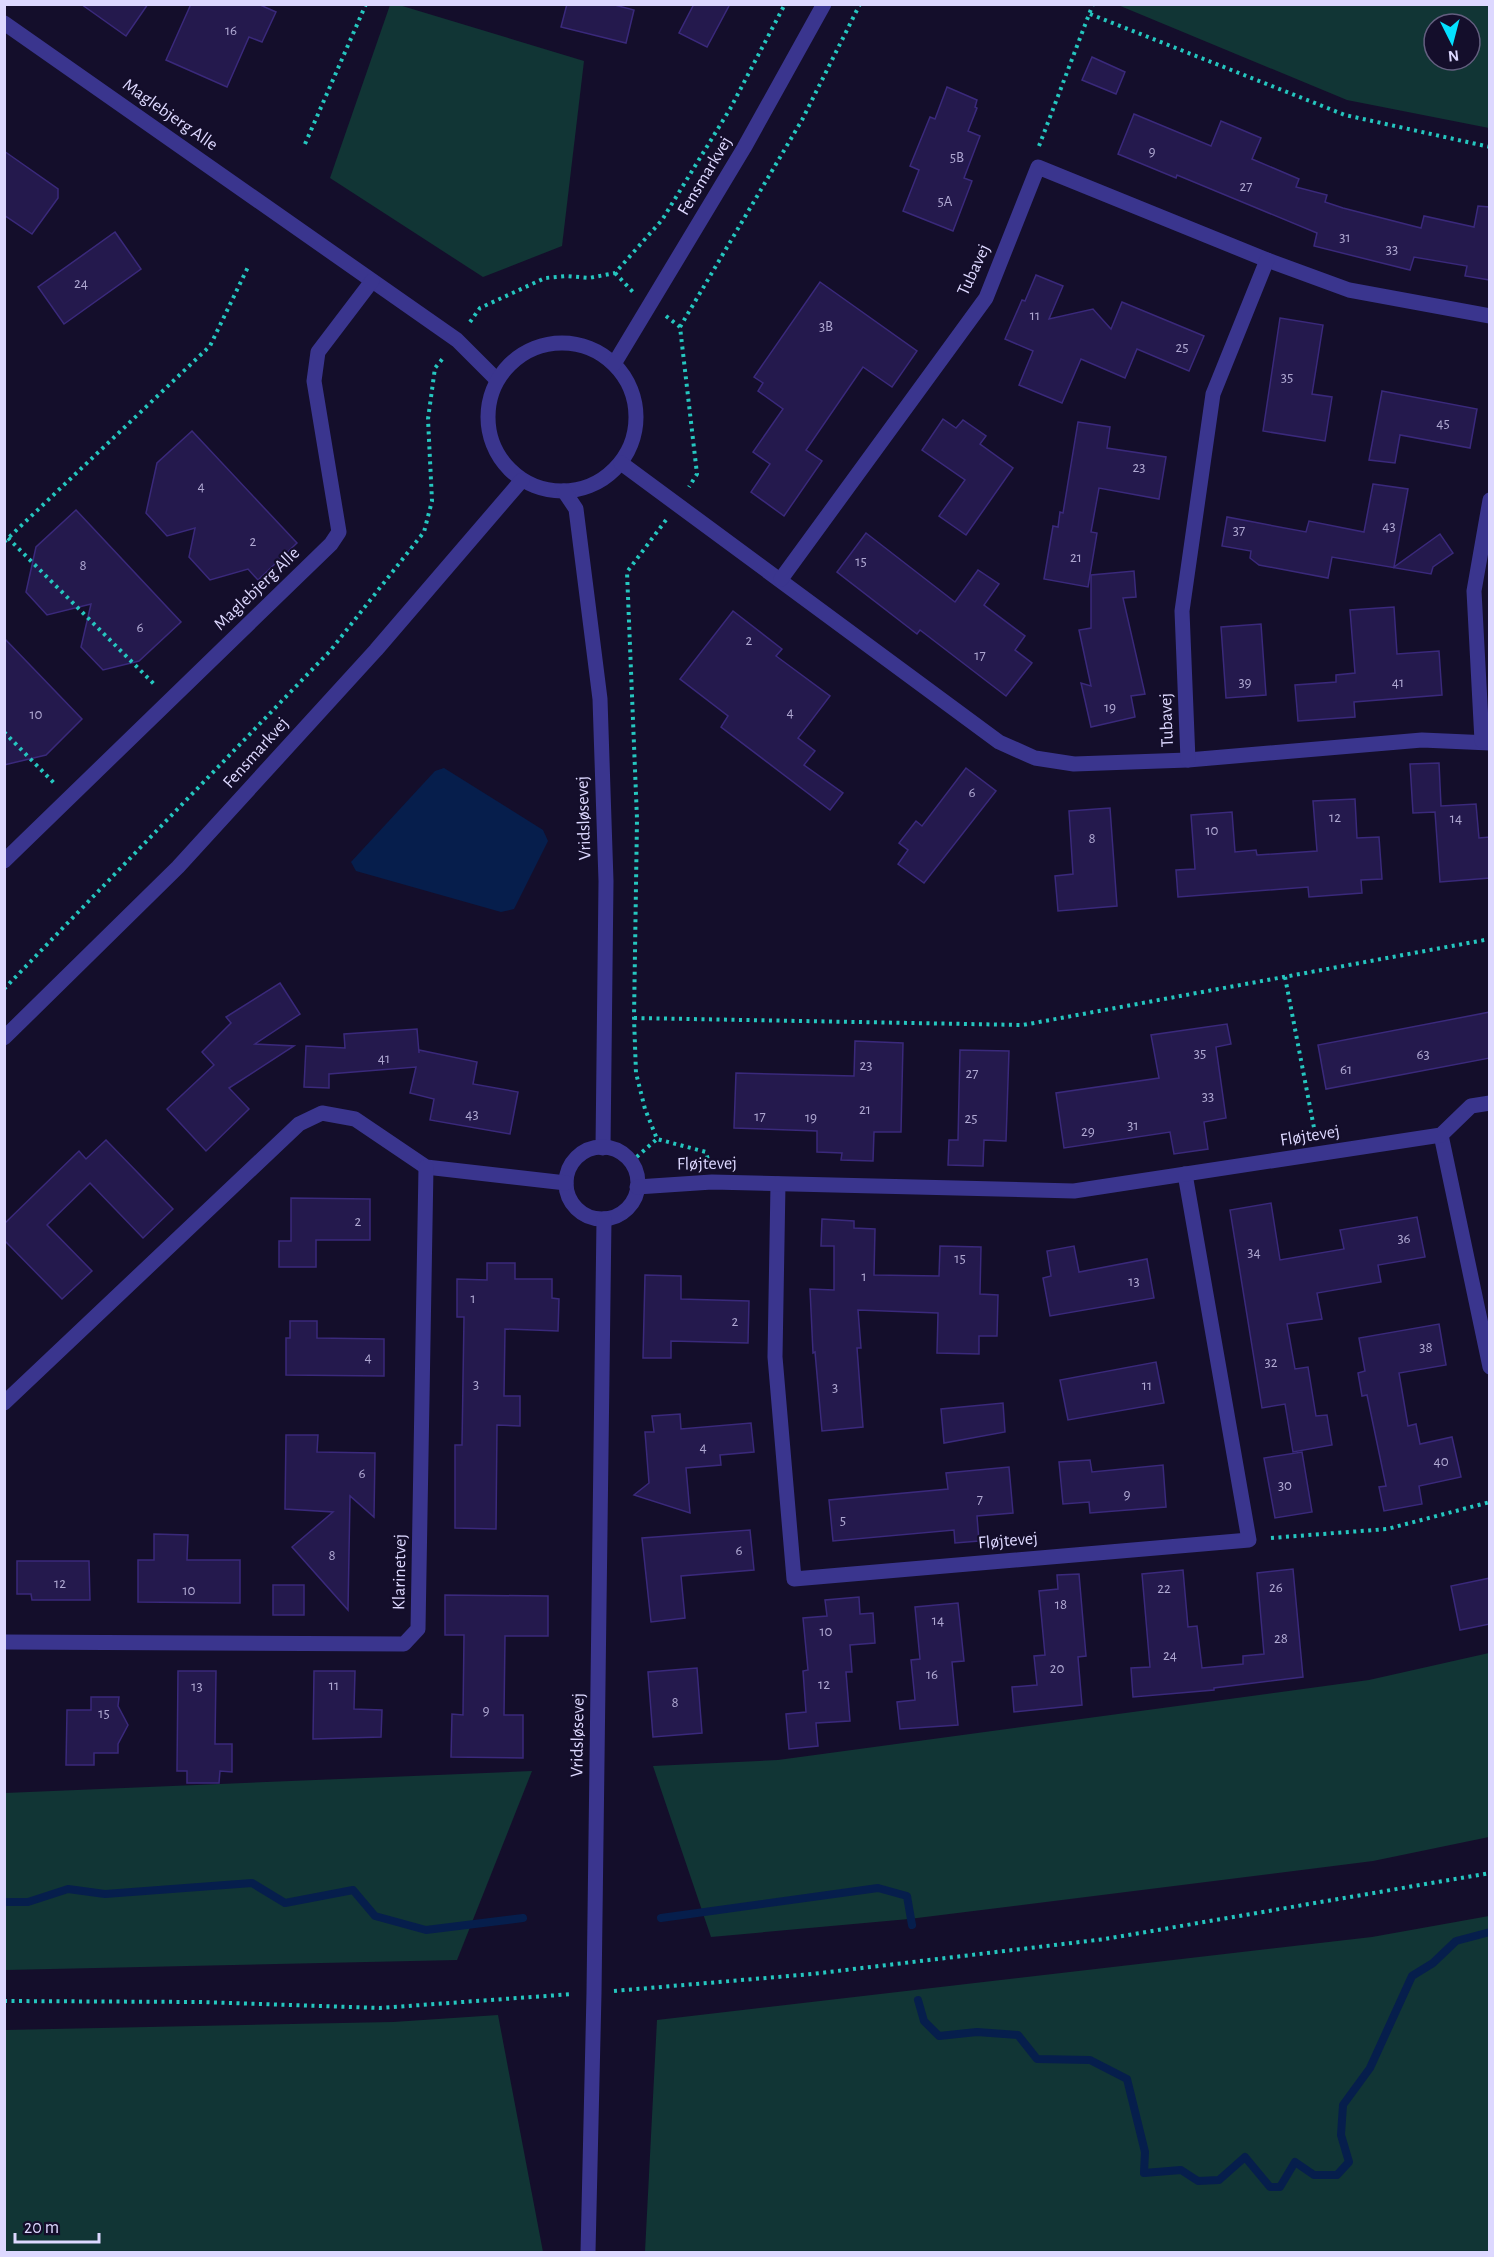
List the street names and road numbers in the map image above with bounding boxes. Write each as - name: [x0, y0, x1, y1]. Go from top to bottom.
- street label: Maglebjerg Alle: [119, 76, 221, 154]
- street label: Fensmarkvej: [675, 133, 735, 219]
- street label: Tubavej: [954, 242, 994, 298]
- street label: Maglebjerg Alle: [211, 544, 303, 634]
- street label: Tubavej: [1157, 692, 1177, 748]
- street label: Fensmarkvej: [220, 714, 292, 792]
- street label: Vridsløsevej: [574, 776, 594, 860]
- street label: Fløjtevej: [1279, 1122, 1341, 1150]
- street label: Fløjtevej: [677, 1154, 737, 1174]
- street label: Fløjtevej: [977, 1529, 1039, 1553]
- street label: Klarinetvej: [390, 1534, 410, 1610]
- street label: Vridsløsevej: [568, 1693, 588, 1777]

